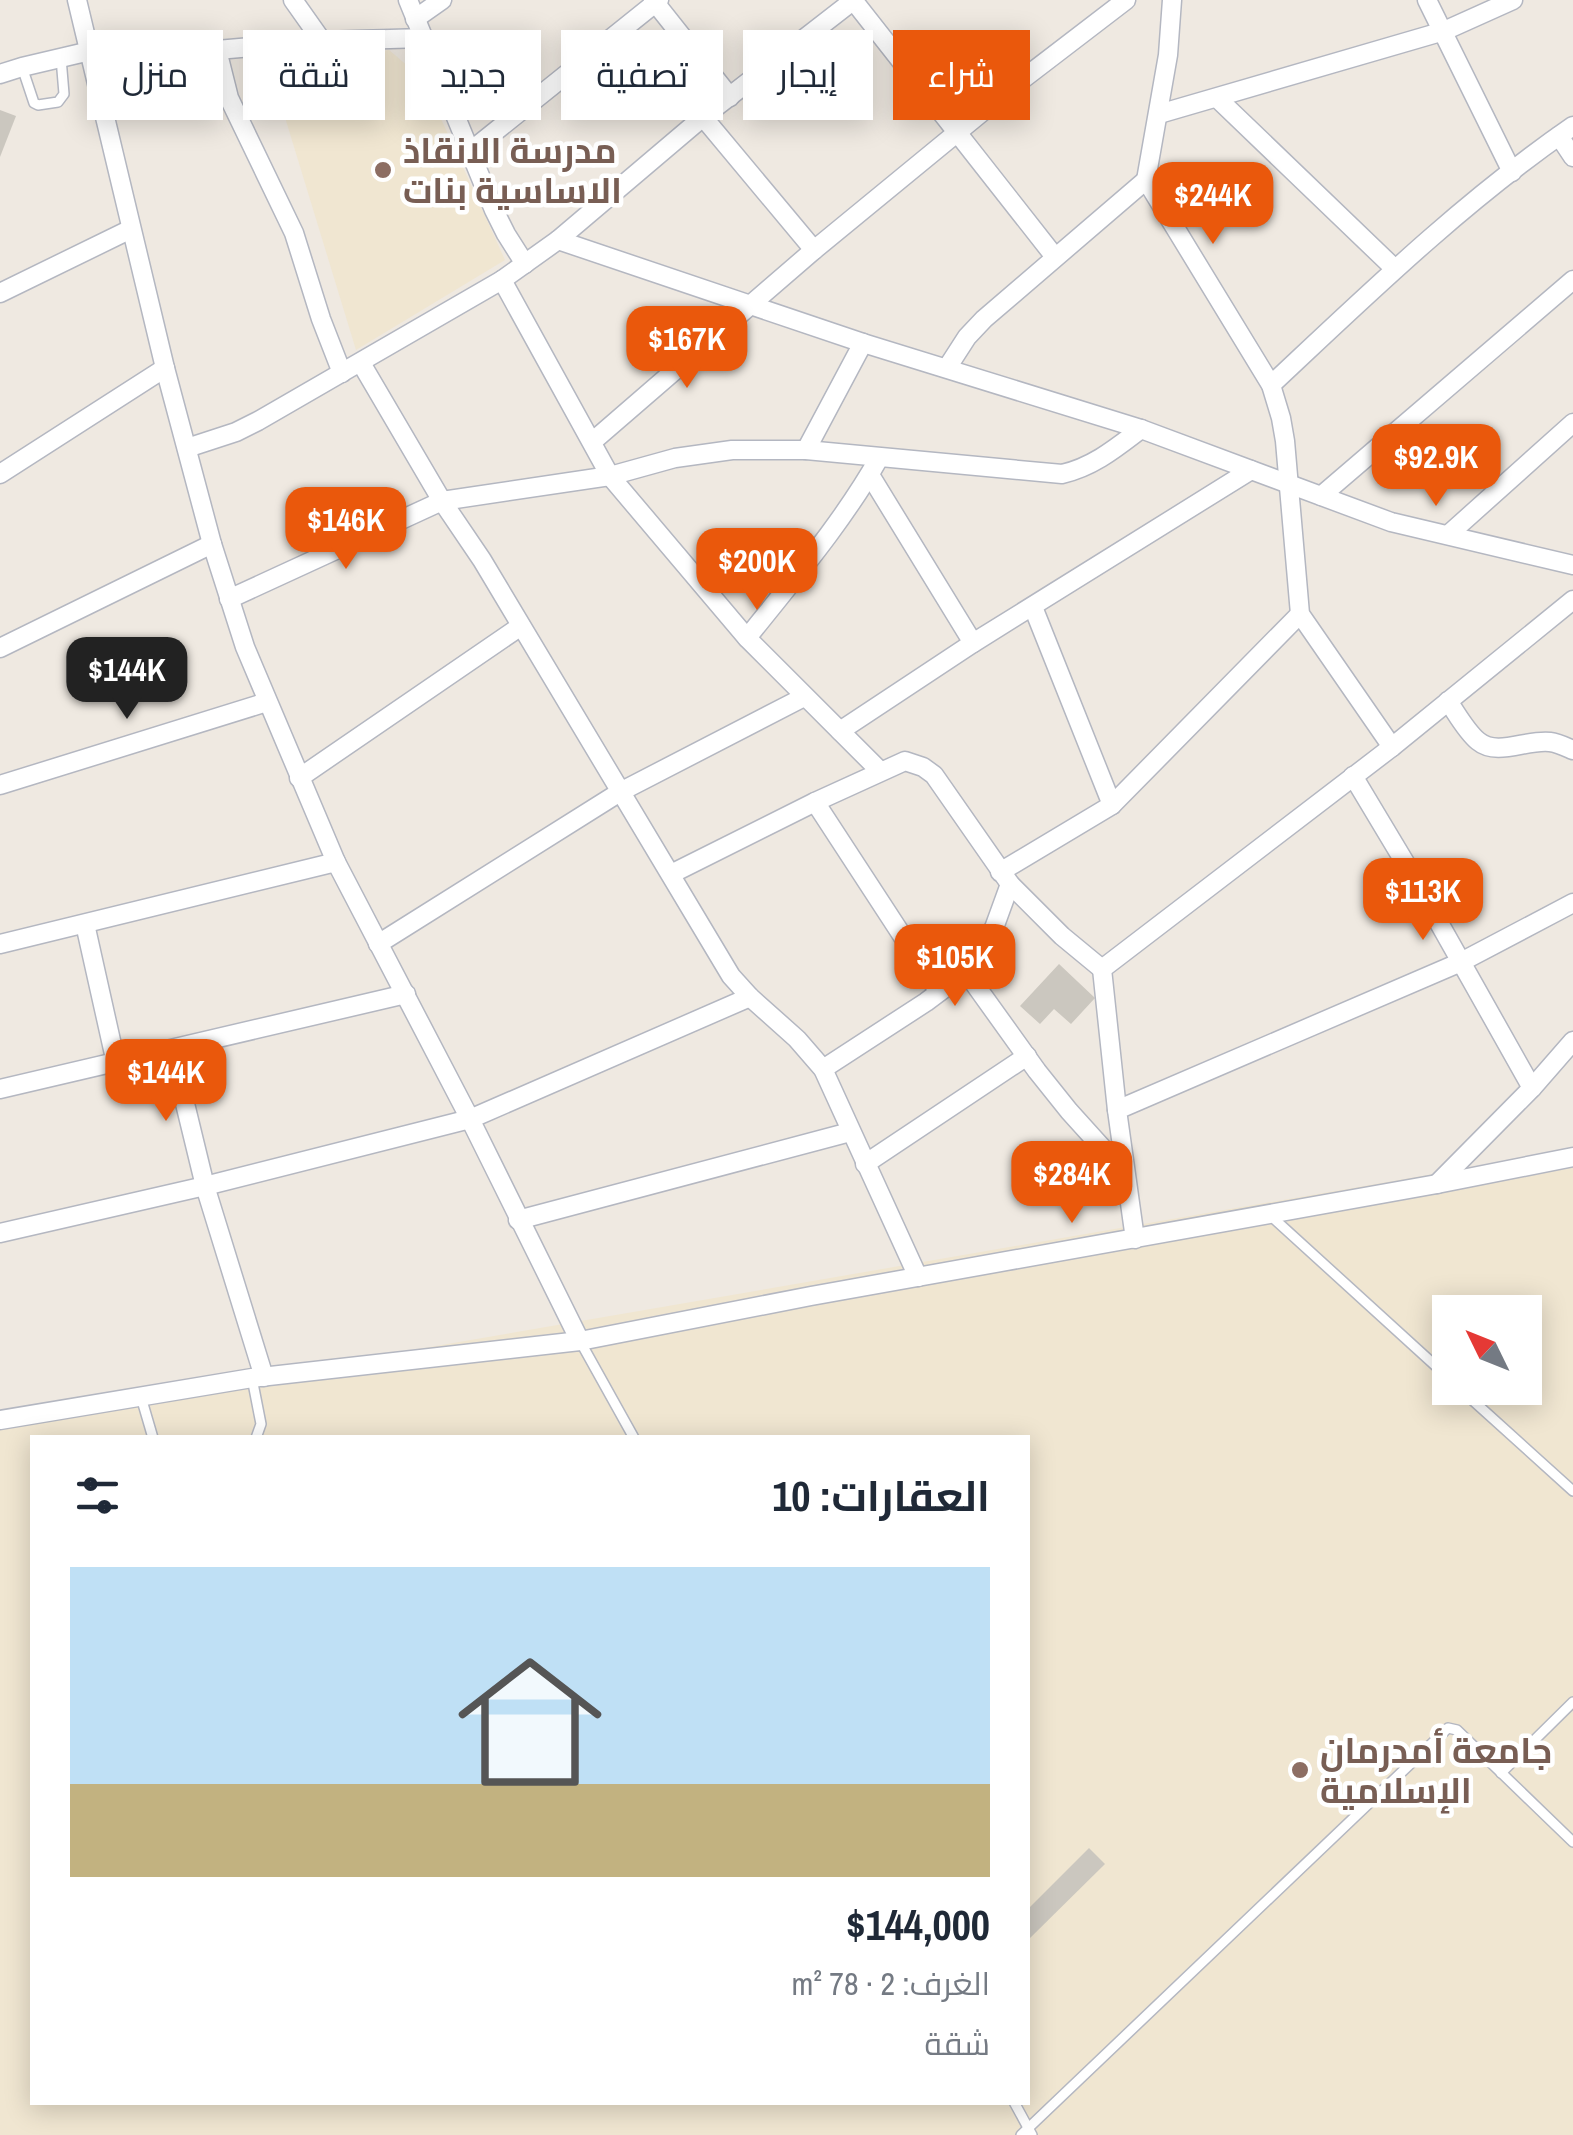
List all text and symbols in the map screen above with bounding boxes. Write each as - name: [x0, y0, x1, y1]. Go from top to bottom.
- chip: منزل: [87, 30, 223, 120]
- chip: شقة: [243, 30, 385, 120]
- chip: جديد: [405, 30, 541, 120]
- chip: تصفية: [561, 30, 723, 120]
- chip: إيجار: [743, 30, 873, 120]
- chip: شراء: [893, 30, 1030, 120]
- place label: مدرسة الانقاذ الاساسية بنات: [403, 127, 622, 214]
- marker: مدرسة الانقاذ الاساسية بنات: [372, 159, 394, 181]
- pin: $244K: [1143, 162, 1283, 247]
- text: $244K: [1174, 173, 1252, 216]
- pin: $167K: [617, 306, 757, 391]
- text: $167K: [648, 317, 726, 360]
- pin: $92.9K: [1355, 424, 1517, 509]
- text: $92.9K: [1394, 435, 1478, 478]
- pin: $146K: [276, 487, 416, 572]
- text: $146K: [307, 498, 385, 541]
- pin: $200K: [687, 528, 827, 613]
- text: $200K: [718, 539, 796, 582]
- pin: $144K: [57, 637, 197, 722]
- text: $144K: [88, 648, 166, 691]
- pin: $113K: [1353, 858, 1493, 943]
- text: $113K: [1385, 869, 1461, 912]
- pin: $105K: [885, 924, 1025, 1009]
- text: $105K: [916, 935, 994, 978]
- pin: $144K: [96, 1039, 236, 1124]
- text: $144K: [127, 1050, 205, 1093]
- pin: $284K: [1002, 1141, 1142, 1226]
- text: $284K: [1033, 1152, 1111, 1195]
- north arrow: [1432, 1295, 1542, 1405]
- map controls: [1432, 1295, 1542, 1405]
- icon: filters: [70, 1468, 125, 1523]
- text: العقارات: 10: [772, 1468, 990, 1524]
- icon: home: [440, 1632, 620, 1812]
- place label: جامعة أمدرمان الإسلامية: [1320, 1727, 1552, 1814]
- marker: جامعة أمدرمان الإسلامية: [1289, 1759, 1311, 1781]
- text: $144,000: [846, 1897, 990, 1953]
- text: الغرف: 2 · 78 m²: [791, 1962, 990, 2005]
- text: شقة: [925, 2022, 990, 2065]

